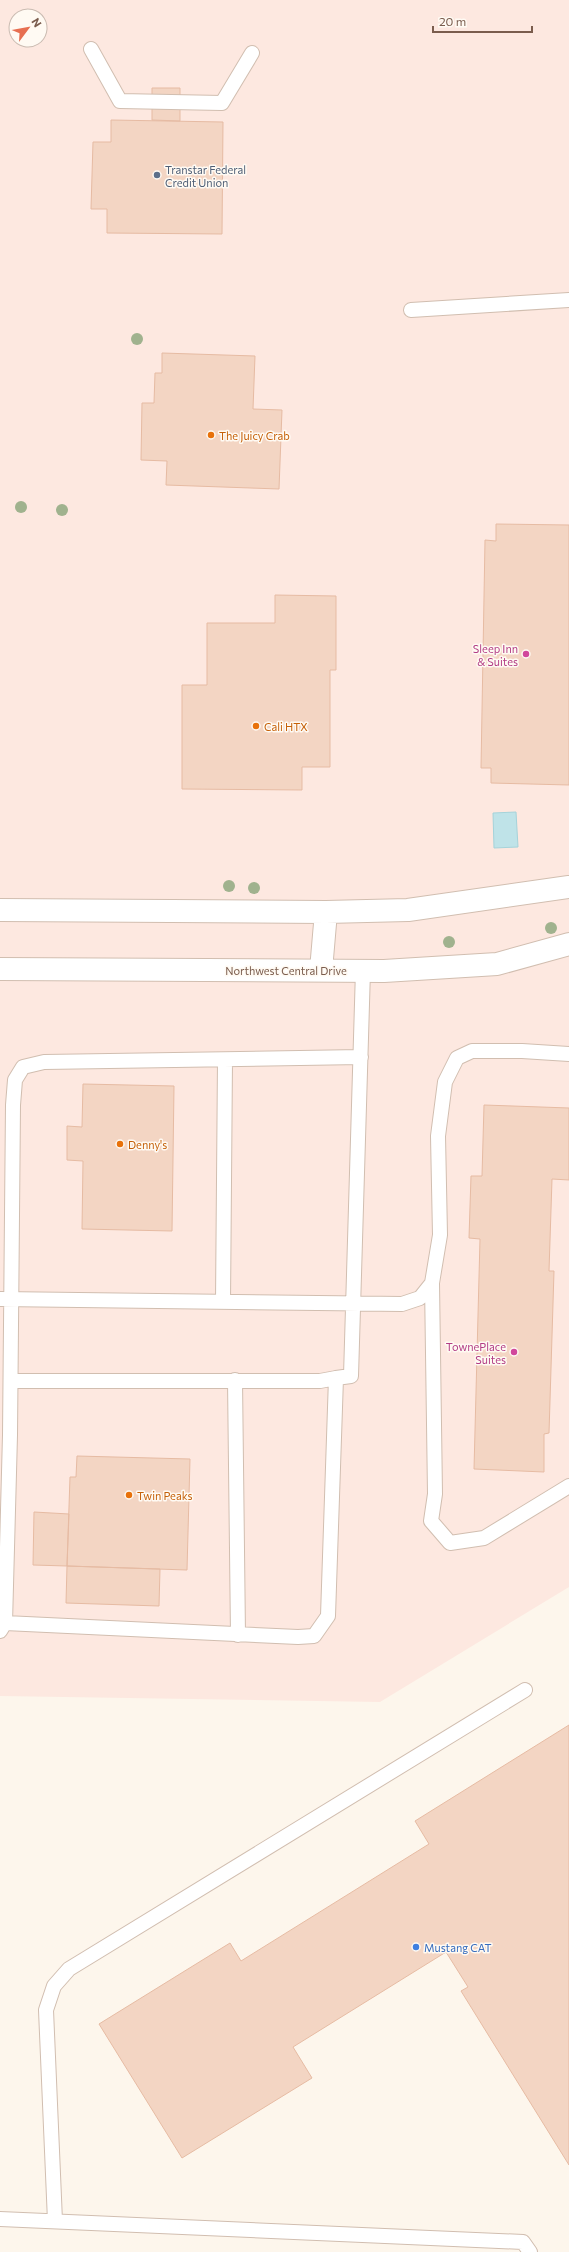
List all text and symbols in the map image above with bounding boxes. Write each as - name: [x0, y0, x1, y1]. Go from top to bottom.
- north arrow: [8, 8, 48, 48]
- scale bar: [433, 8, 532, 34]
- text: 20 m: [439, 14, 466, 28]
- text: N: [29, 15, 45, 29]
- place label: Transtar Federal Credit Union: [165, 163, 246, 189]
- marker: Transtar Federal Credit Union: [152, 170, 162, 180]
- place label: The Juicy Crab: [219, 429, 290, 443]
- marker: The Juicy Crab: [206, 430, 216, 440]
- place label: Sleep Inn & Suites: [473, 642, 518, 668]
- marker: Sleep Inn & Suites: [521, 649, 531, 659]
- place label: Cali HTX: [264, 720, 308, 733]
- marker: Cali HTX: [251, 721, 261, 731]
- street label: Northwest Central Drive: [225, 964, 347, 977]
- place label: Denny's: [128, 1138, 167, 1151]
- marker: Denny's: [115, 1139, 125, 1149]
- place label: TownePlace Suites: [446, 1340, 506, 1366]
- marker: TownePlace Suites: [509, 1347, 519, 1357]
- place label: Twin Peaks: [137, 1489, 193, 1502]
- marker: Twin Peaks: [124, 1490, 134, 1500]
- place label: Mustang CAT: [424, 1941, 491, 1954]
- marker: Mustang CAT: [411, 1942, 421, 1952]

